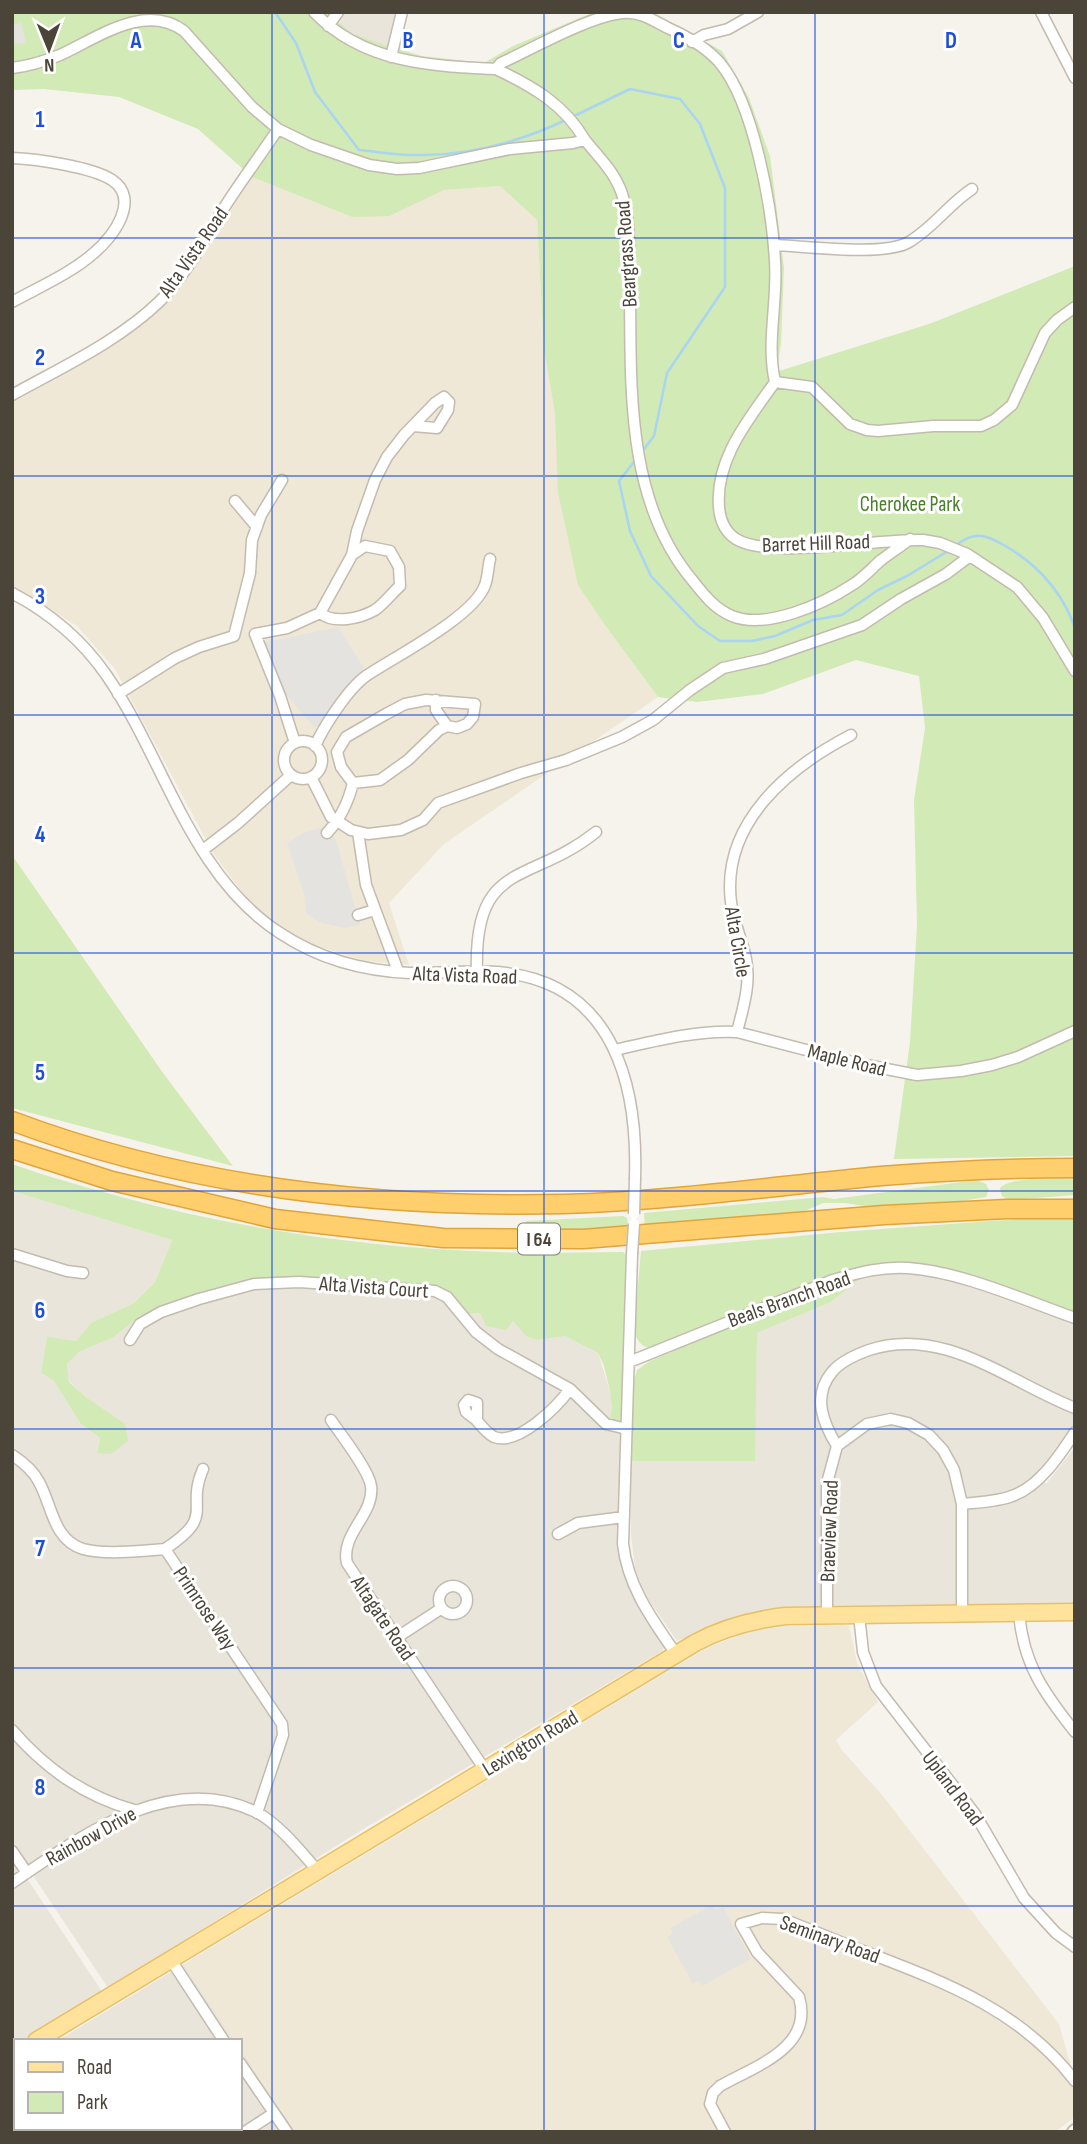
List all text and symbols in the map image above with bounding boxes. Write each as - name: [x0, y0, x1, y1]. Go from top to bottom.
- north arrow: [14, 14, 84, 84]
- text: A: [130, 27, 143, 55]
- text: B: [403, 27, 414, 55]
- text: C: [673, 27, 685, 55]
- text: D: [945, 27, 957, 55]
- text: N: [44, 53, 55, 76]
- text: 1: [35, 106, 45, 134]
- street label: Beargrass Road: [610, 200, 643, 308]
- street label: Alta Vista Road: [153, 202, 234, 303]
- text: 2: [35, 344, 45, 372]
- park label: Cherokee Park: [860, 492, 960, 517]
- street label: Barret Hill Road: [762, 529, 870, 558]
- text: 3: [35, 583, 45, 611]
- text: 4: [35, 821, 46, 849]
- street label: Alta Circle: [719, 904, 756, 979]
- street label: Alta Vista Road: [411, 961, 518, 990]
- street label: Maple Road: [805, 1039, 889, 1082]
- text: 5: [35, 1059, 45, 1087]
- road number: I 64: [518, 1224, 560, 1254]
- street label: Beals Branch Road: [725, 1266, 854, 1333]
- street label: Alta Vista Court: [317, 1271, 430, 1304]
- text: 6: [35, 1297, 45, 1325]
- street label: Braeview Road: [815, 1480, 844, 1582]
- text: 7: [35, 1535, 45, 1563]
- street label: Primrose Way: [168, 1562, 242, 1655]
- street label: Altagate Road: [345, 1570, 420, 1665]
- street label: Lexington Road: [478, 1705, 583, 1782]
- street label: Upland Road: [916, 1746, 989, 1831]
- text: 8: [35, 1774, 46, 1802]
- street label: Rainbow Drive: [42, 1801, 141, 1872]
- street label: Seminary Road: [776, 1910, 883, 1969]
- legend: [14, 2039, 242, 2130]
- text: Road: [77, 2055, 112, 2080]
- text: Park: [77, 2090, 108, 2115]

